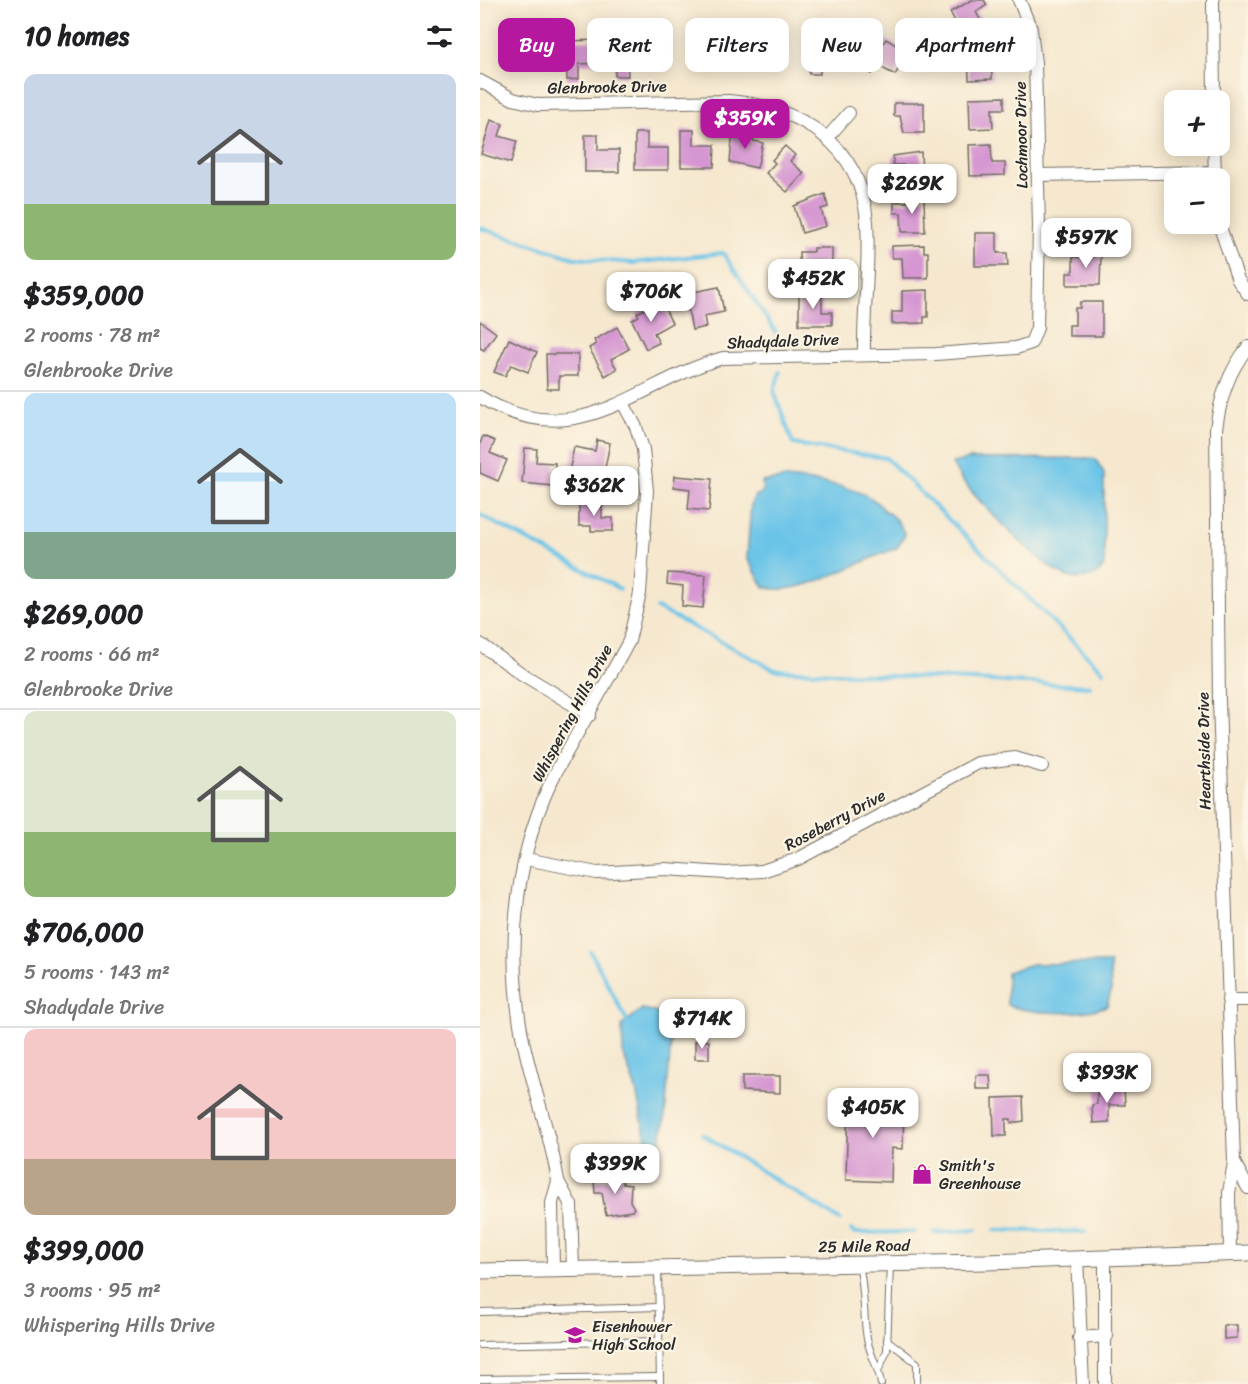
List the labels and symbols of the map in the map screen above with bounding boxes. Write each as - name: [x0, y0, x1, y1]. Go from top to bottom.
- street label: Glenbrooke Drive: [547, 71, 667, 103]
- street label: Lochmoor Drive: [1006, 81, 1036, 189]
- pin: $359K: [703, 99, 787, 150]
- pin: $269K: [870, 164, 954, 215]
- pin: $597K: [1044, 218, 1128, 269]
- pin: $452K: [771, 259, 855, 310]
- pin: $706K: [609, 272, 693, 323]
- street label: Shadydale Drive: [726, 325, 840, 357]
- pin: $362K: [552, 466, 636, 517]
- street label: Whispering Hills Drive: [523, 639, 621, 787]
- street label: Hearthside Drive: [1188, 692, 1220, 810]
- street label: Roseberry Drive: [779, 781, 891, 859]
- pin: $714K: [660, 999, 744, 1050]
- pin: $393K: [1065, 1053, 1149, 1104]
- pin: $405K: [831, 1088, 915, 1139]
- pin: $399K: [573, 1144, 657, 1195]
- place label: Smith's Greenhouse: [939, 1151, 1021, 1198]
- shop icon: Smith's Greenhouse: [910, 1162, 934, 1186]
- street label: 25 Mile Road: [818, 1231, 912, 1261]
- place label: Eisenhower High School: [592, 1312, 676, 1359]
- school or university icon: Eisenhower High School: [563, 1323, 587, 1347]

